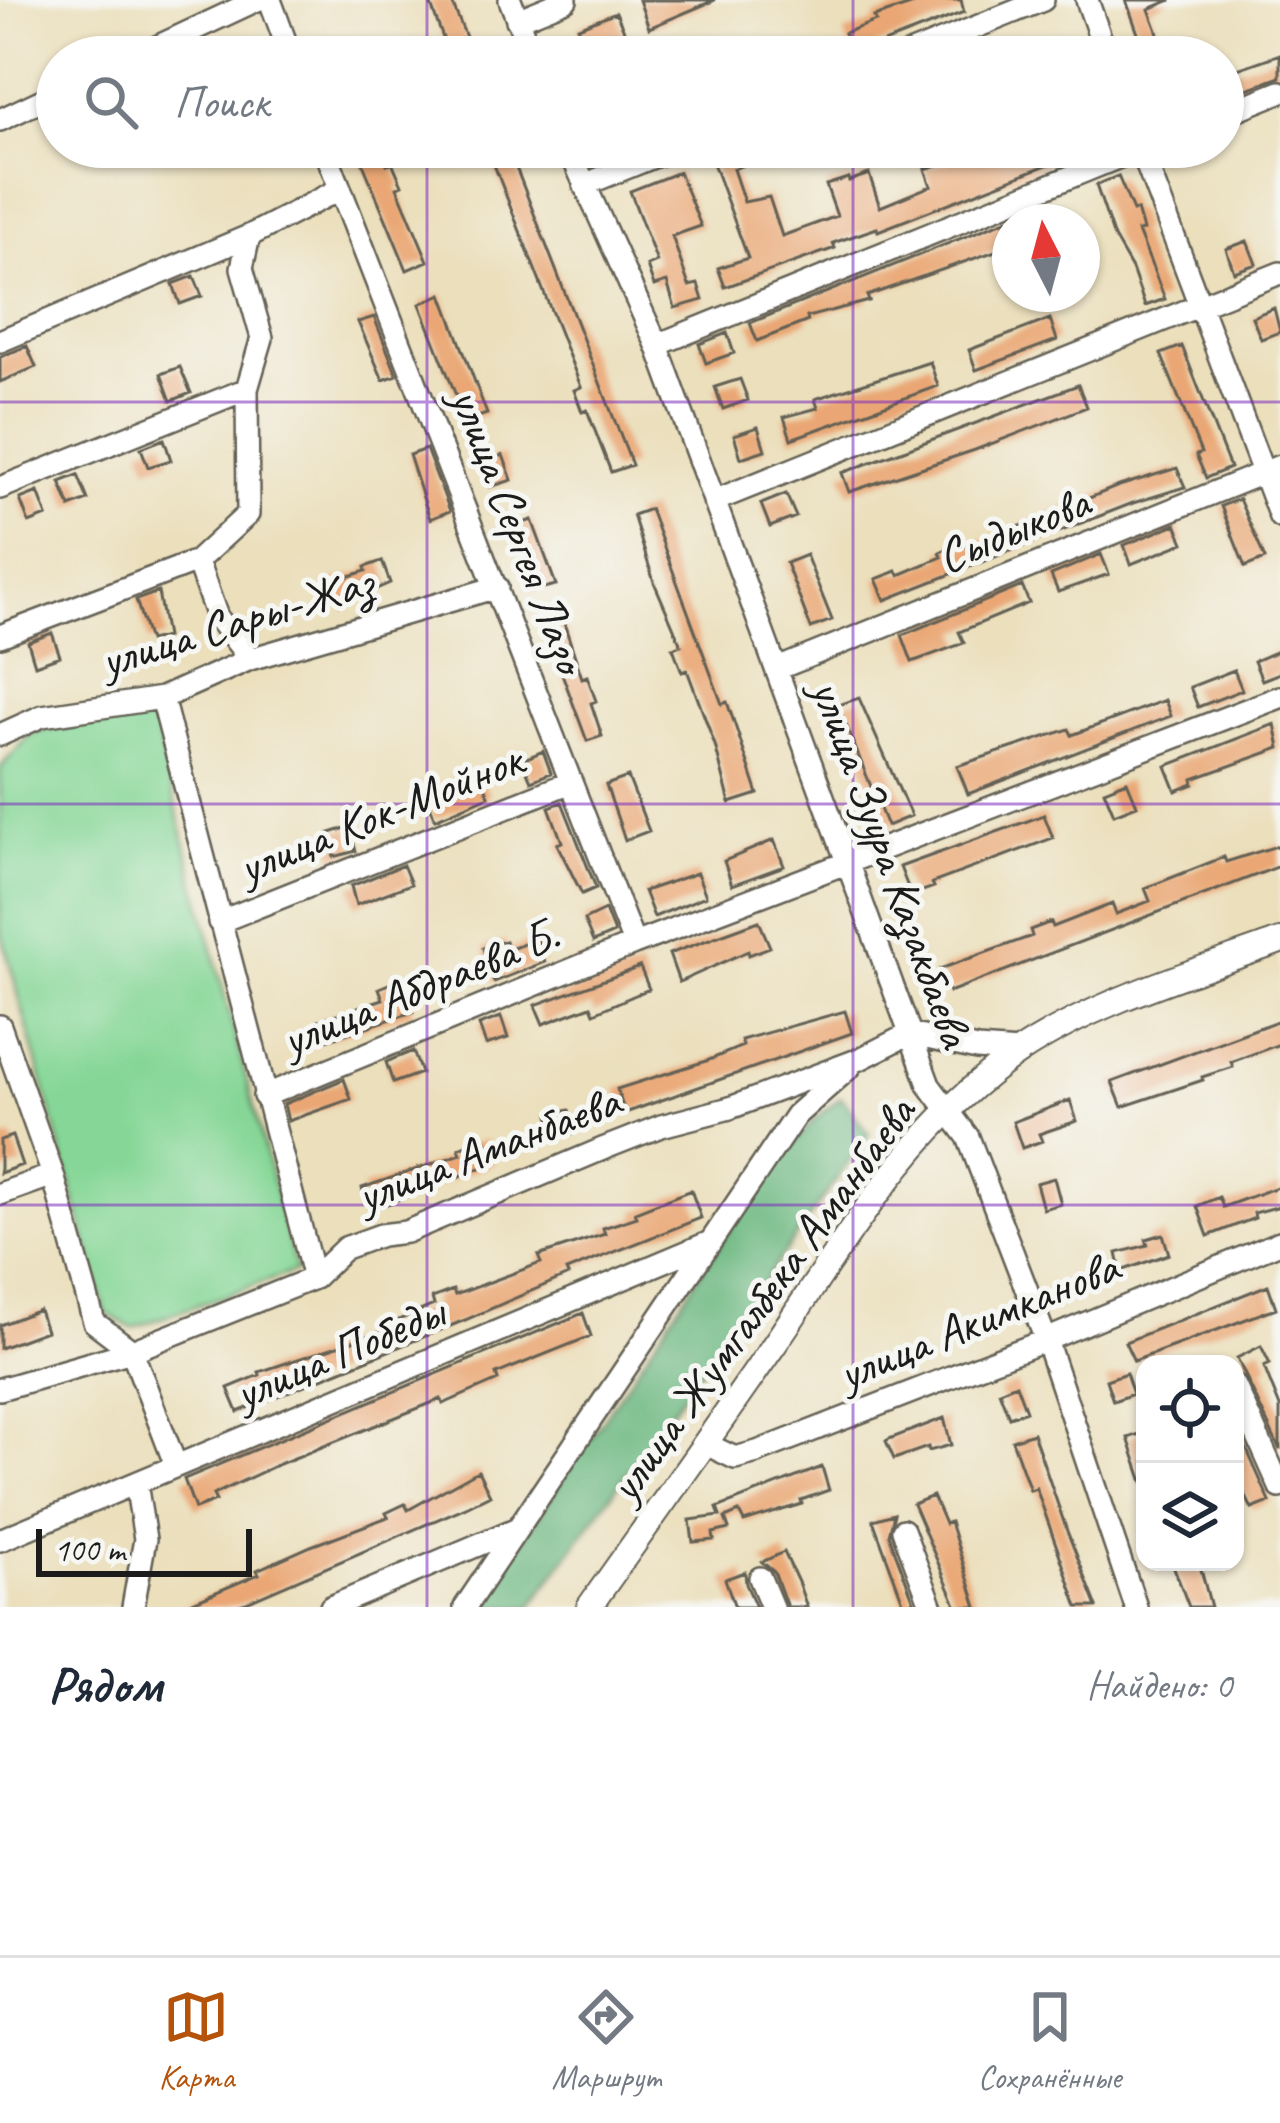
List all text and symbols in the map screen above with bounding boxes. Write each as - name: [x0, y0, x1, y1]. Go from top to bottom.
- search box: [36, 36, 1244, 168]
- icon: search: [78, 69, 144, 135]
- text: Поиск: [174, 74, 269, 131]
- north arrow: [992, 204, 1100, 312]
- street label: улица Сергея Лазо: [436, 377, 603, 685]
- street label: Сыдыкова: [928, 470, 1100, 587]
- street label: улица Сары-Жаз: [90, 550, 383, 692]
- street label: улица Зуура Казакбаева: [797, 668, 987, 1057]
- street label: улица Кок-Мойнок: [227, 728, 534, 898]
- street label: улица Абдраева Б.: [270, 904, 568, 1071]
- street label: улица Аманбаева: [345, 1069, 631, 1227]
- street label: улица Жумгалбека Аманбаева: [592, 1083, 930, 1516]
- street label: улица Акимканова: [826, 1235, 1130, 1405]
- street label: улица Победы: [223, 1280, 456, 1424]
- map controls: [1136, 1355, 1244, 1571]
- button: locate: [1136, 1355, 1244, 1463]
- button: layers: [1136, 1463, 1244, 1571]
- scale bar: [36, 1523, 252, 1576]
- text: 100 m: [54, 1529, 125, 1571]
- text: Рядом: [48, 1653, 162, 1717]
- text: Найдено: 0: [1087, 1661, 1232, 1710]
- tab: Карта: [159, 1984, 234, 2098]
- tab: Маршрут: [552, 1984, 661, 2098]
- tab: Сохранённые: [978, 1984, 1121, 2098]

